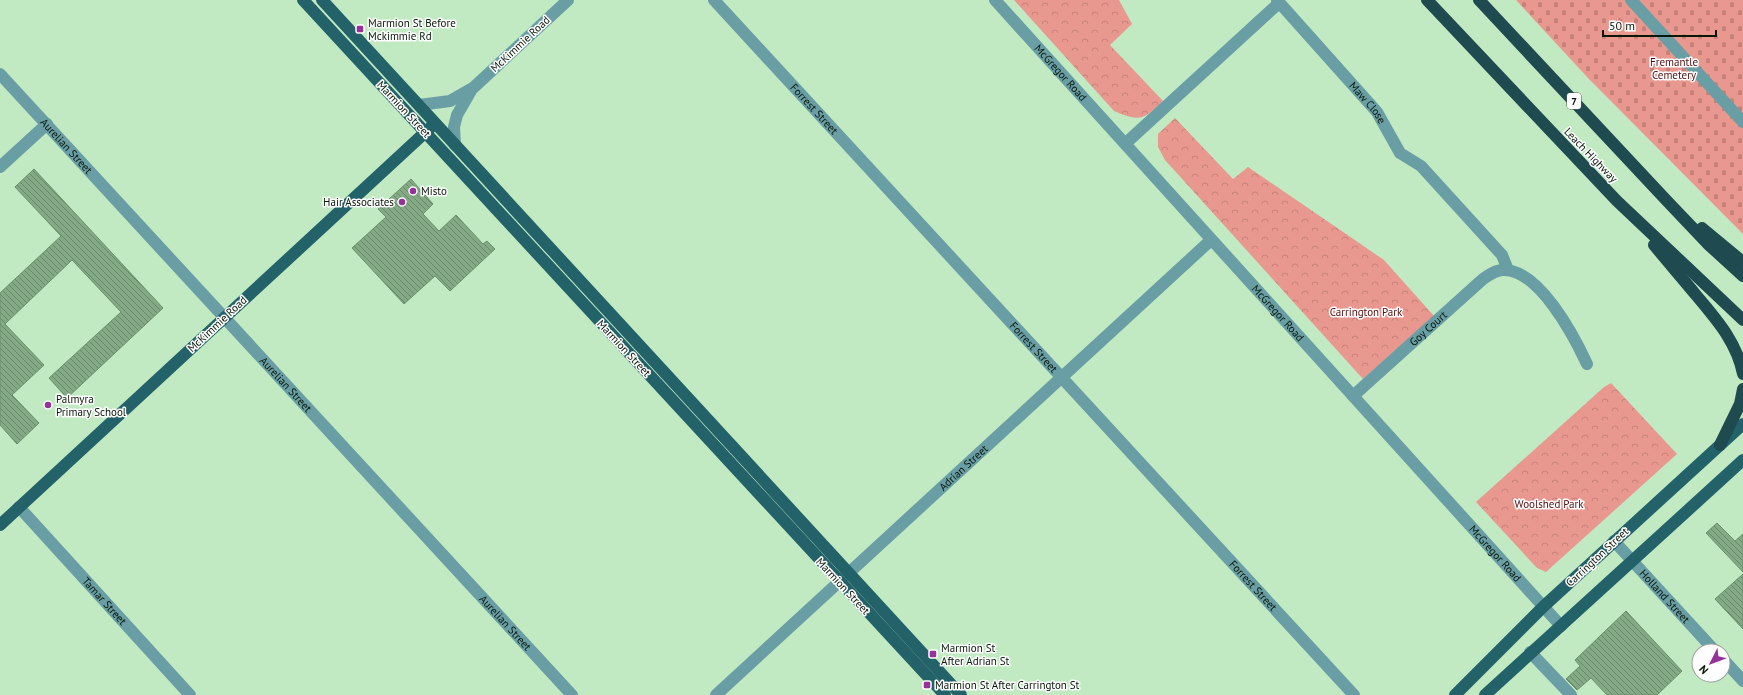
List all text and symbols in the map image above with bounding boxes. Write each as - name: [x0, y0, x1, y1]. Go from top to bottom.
- scale bar: [1603, 12, 1716, 38]
- street label: McKimmie Road: [487, 13, 553, 75]
- place label: Marmion St Before Mckimmie Rd: [368, 16, 456, 43]
- text: 50 m: [1609, 18, 1635, 33]
- marker: Marmion St Before Mckimmie Rd: [355, 24, 365, 34]
- street label: McGregor Road: [1032, 41, 1090, 104]
- park label: Fremantle Cemetery: [1650, 55, 1698, 82]
- street label: Marmion Street: [374, 78, 434, 141]
- street label: Maw Close: [1346, 79, 1389, 126]
- street label: Forrest Street: [787, 81, 841, 137]
- road number: 7: [1567, 93, 1581, 109]
- street label: Aurelian Street: [37, 115, 96, 177]
- street label: Leach Highway: [1561, 125, 1621, 186]
- place label: Misto: [421, 184, 447, 198]
- marker: Misto: [408, 186, 418, 196]
- place label: Hair Associates: [323, 195, 394, 209]
- marker: Hair Associates: [397, 197, 407, 207]
- street label: McGregor Road: [1249, 282, 1307, 344]
- street label: McKimmie Road: [184, 293, 250, 355]
- park label: Carrington Park: [1330, 305, 1403, 319]
- street label: Goy Court: [1406, 308, 1450, 349]
- street label: Marmion Street: [594, 317, 654, 380]
- street label: Forrest Street: [1007, 319, 1061, 376]
- street label: Aurelian Street: [257, 354, 315, 415]
- place label: Palmyra Primary School: [56, 392, 127, 419]
- marker: Palmyra Primary School: [43, 400, 53, 410]
- street label: Adrian Street: [936, 441, 991, 494]
- park label: Woolshed Park: [1515, 497, 1584, 511]
- street label: McGregor Road: [1466, 522, 1525, 585]
- street label: Carrington Street: [1563, 524, 1631, 590]
- street label: Marmion Street: [813, 555, 873, 618]
- street label: Forrest Street: [1226, 557, 1280, 614]
- street label: Holland Street: [1636, 566, 1693, 626]
- street label: Tamar Street: [79, 574, 130, 628]
- street label: Aurelian Street: [476, 592, 535, 654]
- place label: Marmion St After Adrian St: [941, 641, 1010, 668]
- north arrow: [1691, 643, 1731, 683]
- marker: Marmion St After Adrian St: [928, 649, 938, 659]
- text: N: [1696, 662, 1711, 677]
- place label: Marmion St After Carrington St: [935, 678, 1080, 692]
- marker: Marmion St After Carrington St: [922, 680, 932, 690]

